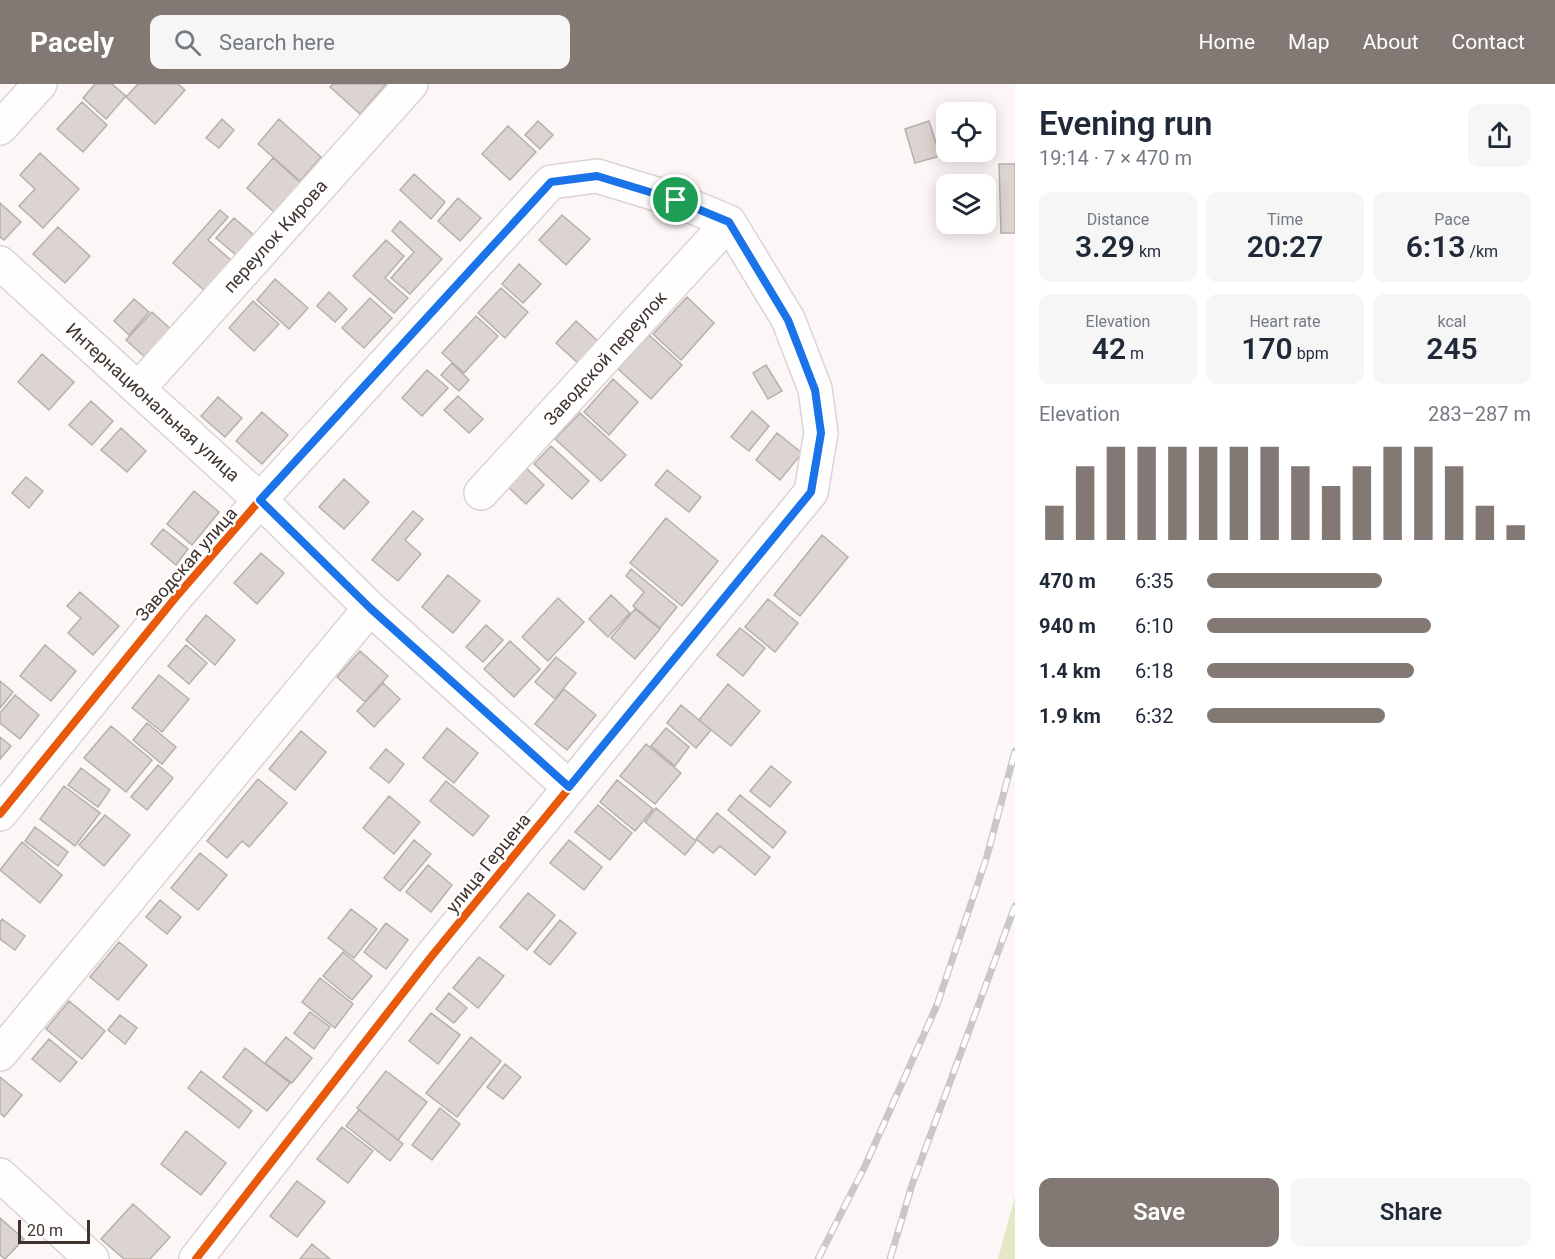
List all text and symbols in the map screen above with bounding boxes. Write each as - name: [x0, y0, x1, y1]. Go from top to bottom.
- search box: [150, 15, 570, 69]
- text: Pacely: [30, 26, 114, 59]
- icon: search: [171, 26, 204, 59]
- text: Search here: [219, 30, 335, 55]
- text: Home: [1199, 30, 1255, 54]
- text: Map: [1288, 30, 1330, 54]
- text: About: [1363, 30, 1419, 54]
- text: Contact: [1452, 30, 1525, 54]
- map controls: [936, 102, 996, 234]
- button: locate: [936, 102, 996, 162]
- text: Evening run: [1039, 104, 1212, 143]
- button: share: [1468, 104, 1531, 167]
- text: 19:14 · 7 × 470 m: [1039, 146, 1192, 170]
- pin: [650, 174, 701, 225]
- button: layers: [936, 174, 996, 234]
- street label: переулок Кирова: [219, 175, 331, 297]
- icon: arrive: [659, 183, 692, 216]
- text: Distance: [1087, 210, 1149, 229]
- text: Time: [1267, 210, 1303, 229]
- text: Pace: [1434, 210, 1470, 229]
- text: 3.29: [1075, 229, 1135, 264]
- text: 20:27: [1247, 229, 1323, 264]
- text: 6:13: [1406, 229, 1465, 264]
- text: km: [1135, 242, 1161, 261]
- text: /km: [1465, 242, 1498, 261]
- street label: Заводской переулок: [539, 286, 671, 429]
- text: Elevation: [1086, 312, 1150, 331]
- text: Heart rate: [1249, 312, 1321, 331]
- text: kcal: [1438, 312, 1466, 331]
- street label: Интернациональная улица: [62, 318, 244, 486]
- text: 42: [1092, 331, 1126, 366]
- text: 170: [1241, 331, 1293, 366]
- text: 245: [1426, 331, 1478, 366]
- text: m: [1126, 344, 1144, 363]
- text: bpm: [1293, 344, 1329, 363]
- text: Elevation: [1039, 402, 1120, 426]
- text: 283–287 m: [1428, 402, 1531, 426]
- street label: Заводская улица: [131, 503, 241, 625]
- text: 470 m: [1039, 569, 1096, 593]
- text: 6:35: [1135, 569, 1174, 593]
- text: 940 m: [1039, 614, 1096, 638]
- text: 6:10: [1135, 614, 1174, 638]
- text: 1.4 km: [1039, 659, 1101, 683]
- text: 6:18: [1135, 659, 1174, 683]
- text: 1.9 km: [1039, 704, 1101, 728]
- text: 6:32: [1135, 704, 1174, 728]
- street label: улица Герцена: [441, 809, 535, 917]
- button: Save: [1039, 1178, 1279, 1247]
- button: Share: [1291, 1178, 1531, 1247]
- scale bar: [18, 1217, 90, 1244]
- text: 20 m: [27, 1221, 63, 1240]

